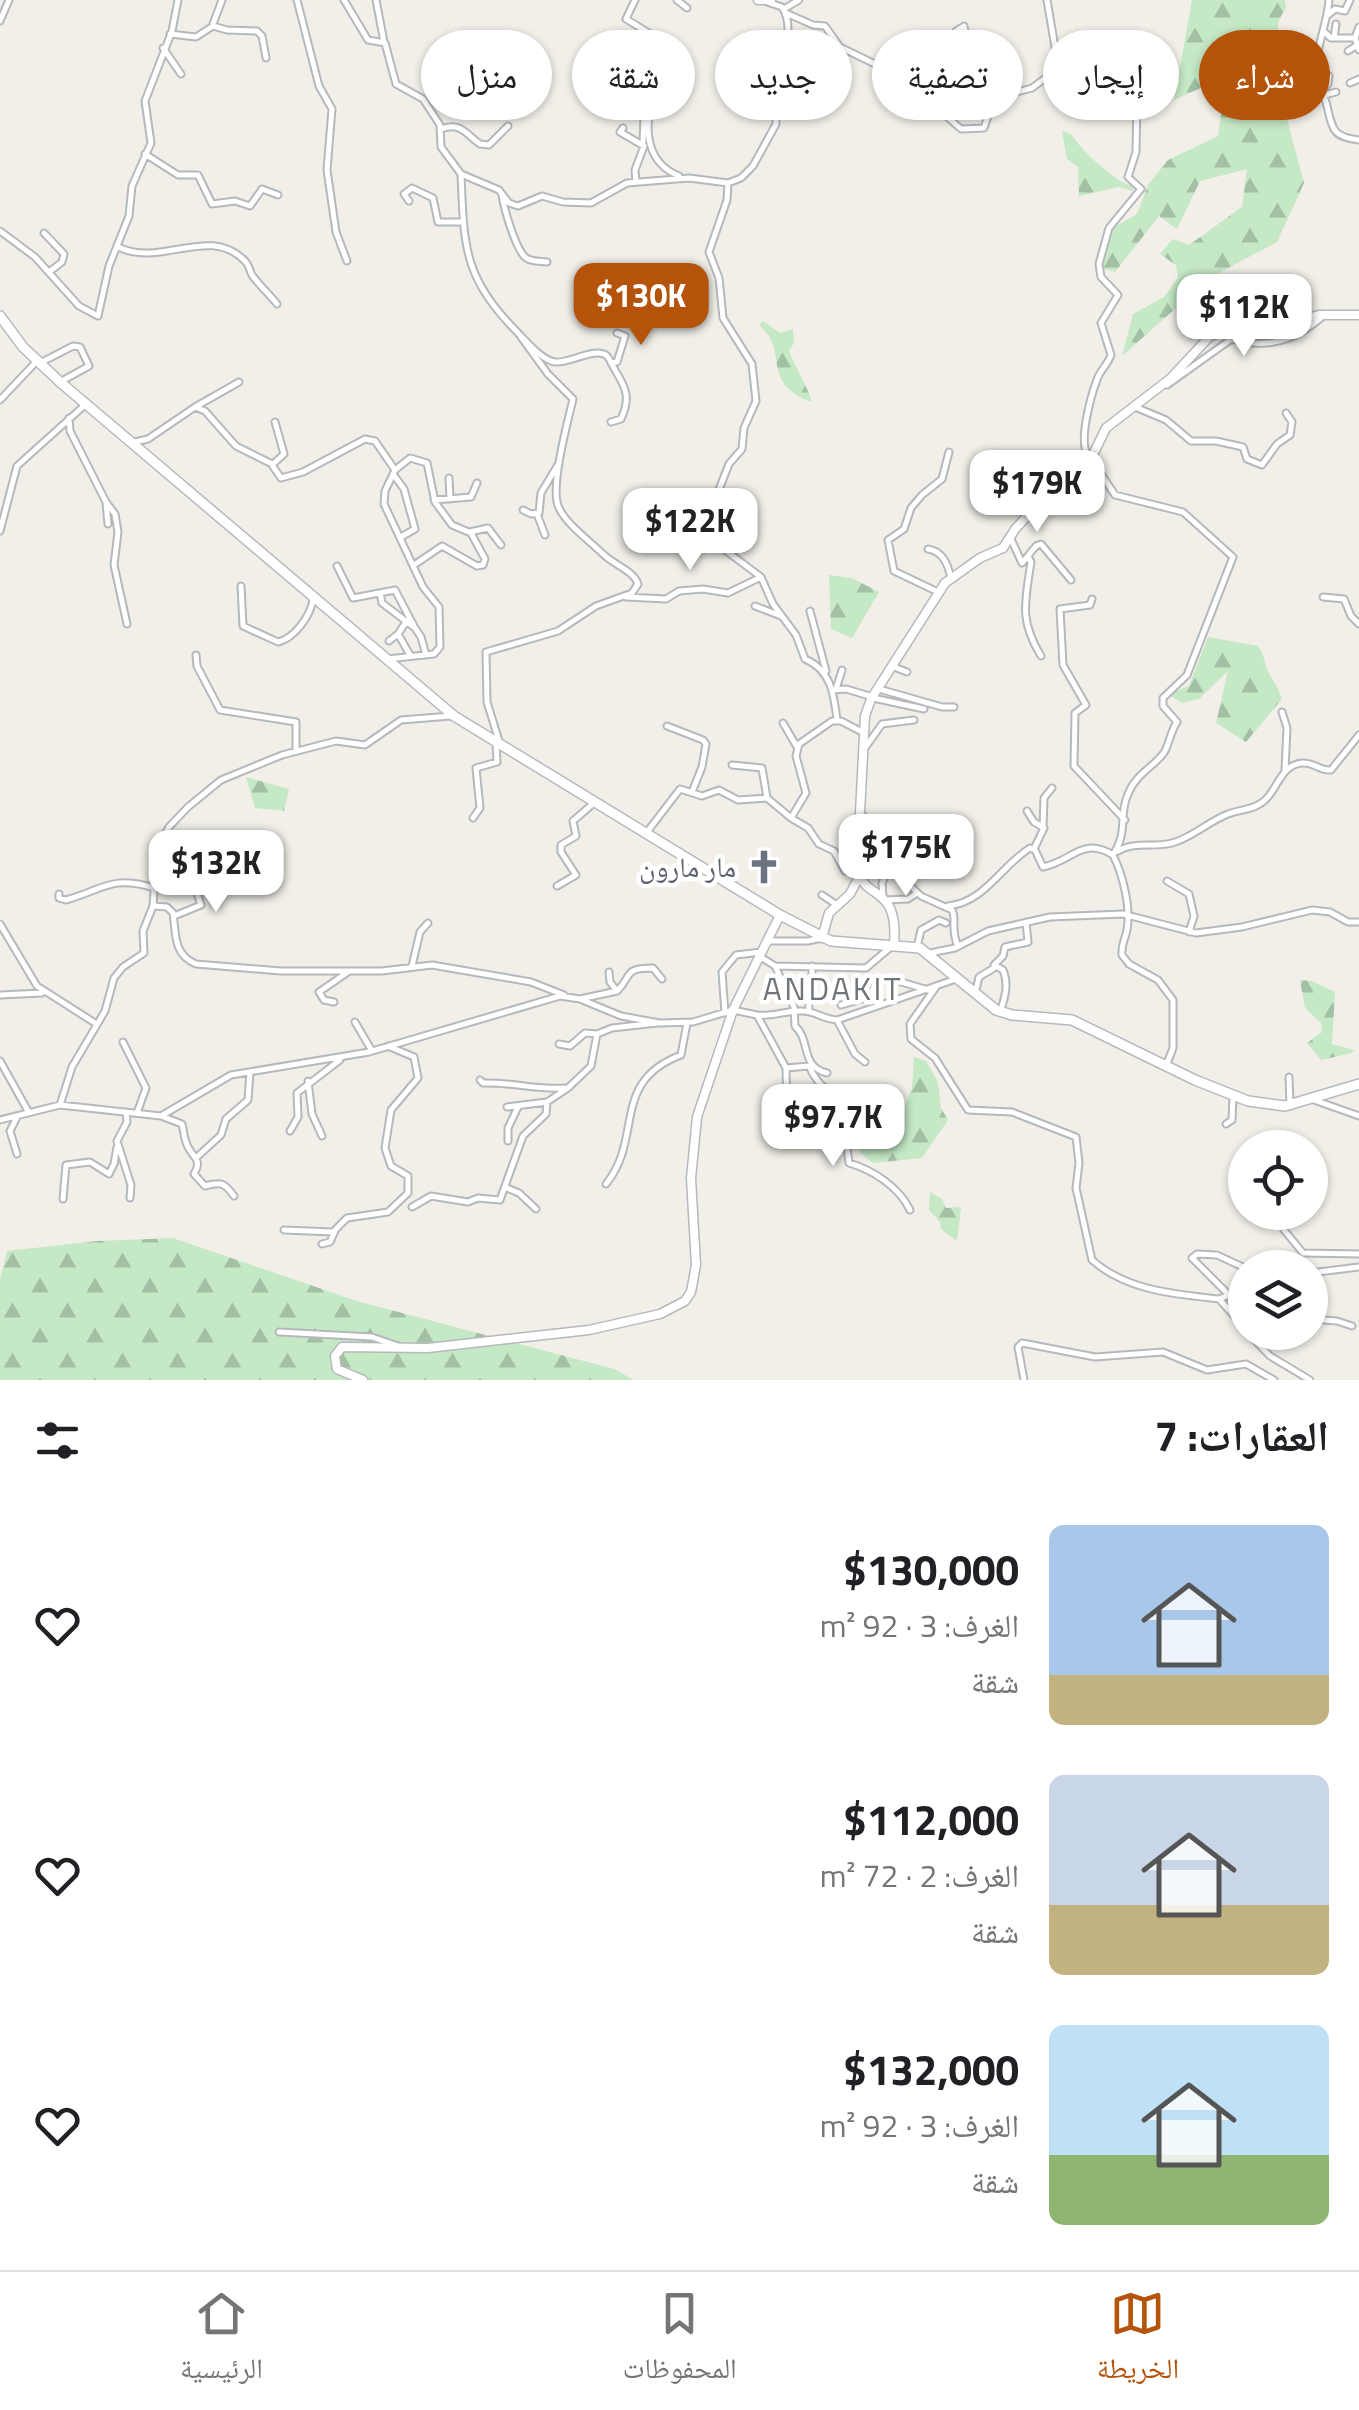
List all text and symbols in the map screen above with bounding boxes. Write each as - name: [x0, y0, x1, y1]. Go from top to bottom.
- chip: منزل: [421, 30, 552, 120]
- chip: شقة: [572, 30, 695, 120]
- chip: جديد: [715, 30, 852, 120]
- chip: تصفية: [872, 30, 1023, 120]
- chip: إيجار: [1043, 30, 1179, 120]
- chip: شراء: [1199, 30, 1330, 120]
- pin: $130K: [571, 263, 711, 348]
- text: $130K: [596, 271, 686, 319]
- pin: $112K: [1174, 274, 1314, 359]
- text: $112K: [1199, 282, 1289, 330]
- pin: $179K: [967, 450, 1107, 535]
- text: $179K: [992, 458, 1082, 506]
- pin: $122K: [620, 488, 760, 573]
- text: $122K: [645, 496, 735, 544]
- pin: $175K: [836, 814, 976, 899]
- text: $175K: [861, 822, 951, 870]
- pin: $132K: [146, 830, 286, 915]
- text: $132K: [171, 838, 261, 886]
- place label: مار مارون: [639, 845, 736, 888]
- church icon: مار مارون: [745, 848, 783, 886]
- district label: ANDAKIT: [763, 964, 903, 1012]
- pin: $97.7K: [752, 1084, 914, 1169]
- text: $97.7K: [784, 1092, 882, 1140]
- map controls: [1228, 1130, 1328, 1350]
- button: locate: [1228, 1130, 1328, 1230]
- button: layers: [1228, 1250, 1328, 1350]
- text: العقارات: 7: [1155, 1403, 1329, 1467]
- icon: filters: [30, 1413, 85, 1468]
- text: $130,000: [843, 1537, 1019, 1601]
- icon: home: [1129, 1565, 1249, 1685]
- icon: heart: [30, 1598, 85, 1653]
- text: الغرف: 3 · 92 m²: [820, 1601, 1019, 1649]
- text: شقة: [971, 1657, 1019, 1705]
- text: $112,000: [843, 1787, 1019, 1851]
- icon: home: [1129, 1815, 1249, 1935]
- icon: heart: [30, 1848, 85, 1903]
- text: الغرف: 2 · 72 m²: [820, 1851, 1019, 1899]
- text: شقة: [971, 1907, 1019, 1955]
- text: $132,000: [843, 2037, 1019, 2101]
- icon: home: [1129, 2065, 1249, 2185]
- icon: heart: [30, 2098, 85, 2153]
- text: الغرف: 3 · 92 m²: [820, 2101, 1019, 2149]
- text: شقة: [971, 2157, 1019, 2205]
- tab: الرئيسية: [180, 2286, 263, 2396]
- tab: المحفوظات: [623, 2286, 737, 2396]
- tab: الخريطة: [1097, 2286, 1179, 2396]

